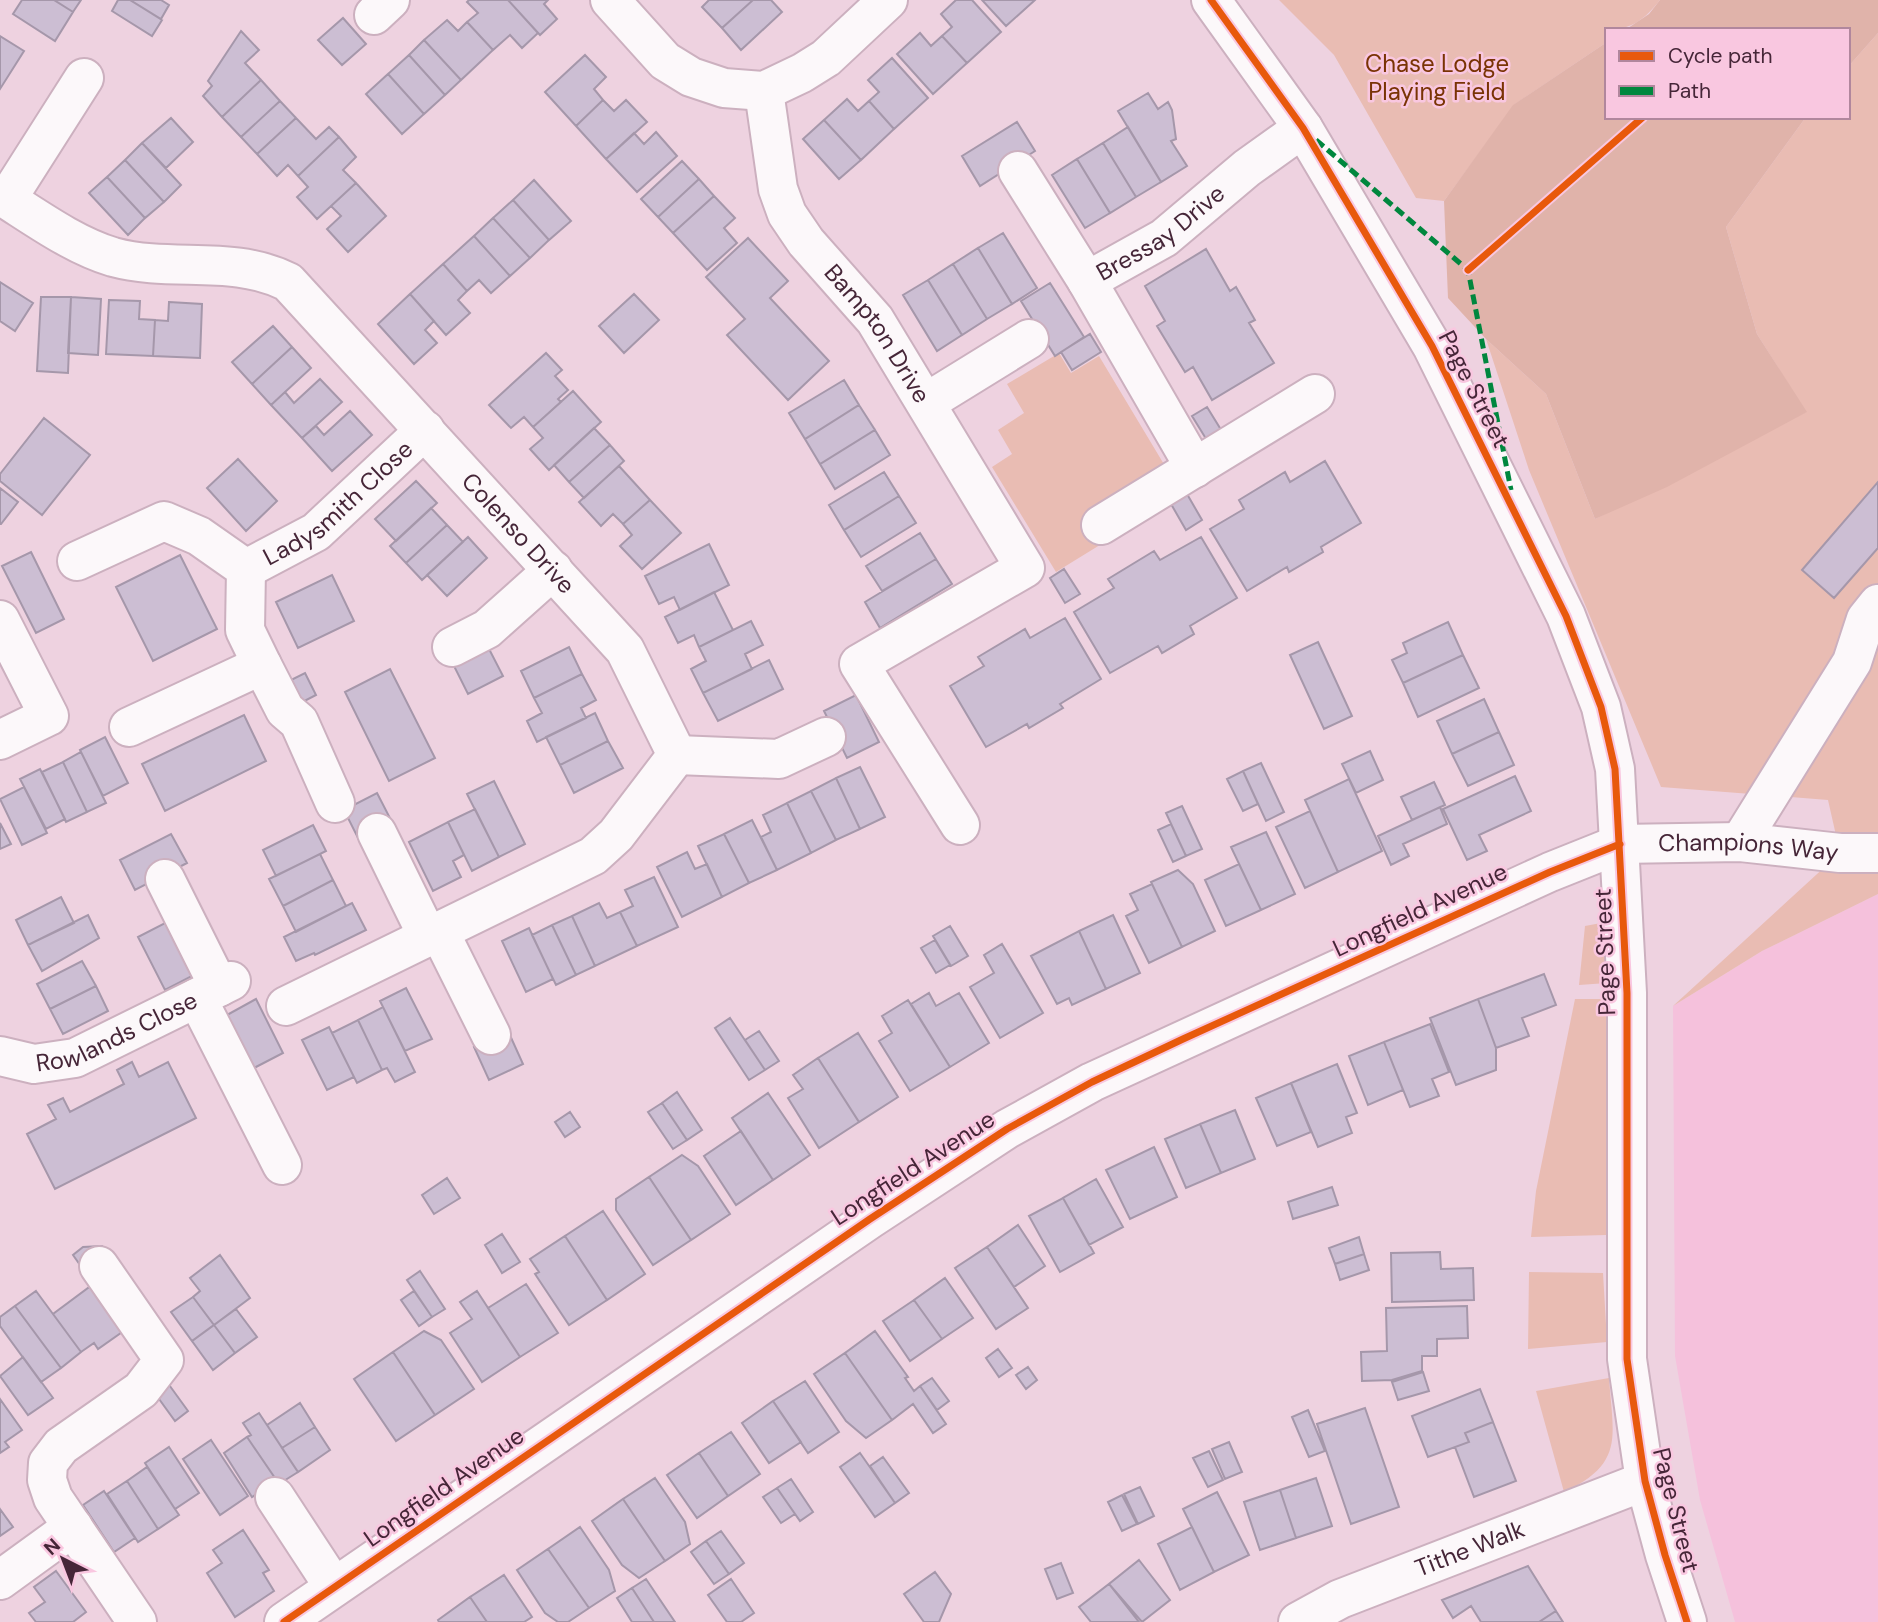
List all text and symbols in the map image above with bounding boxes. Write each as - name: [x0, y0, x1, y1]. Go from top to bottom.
- legend: [1605, 28, 1850, 119]
- text: Cycle path: [1668, 42, 1773, 70]
- park label: Chase Lodge Playing Field: [1365, 48, 1509, 107]
- text: Path: [1668, 77, 1711, 105]
- street label: Bressay Drive: [1091, 178, 1231, 288]
- street label: Bampton Drive: [818, 257, 938, 409]
- street label: Page Street: [1432, 325, 1517, 453]
- street label: Ladysmith Close: [258, 433, 419, 572]
- street label: Colenso Drive: [455, 466, 582, 600]
- street label: Champions Way: [1658, 826, 1840, 868]
- street label: Longfield Avenue: [1328, 856, 1512, 964]
- street label: Page Street: [1587, 888, 1622, 1016]
- street label: Rowlands Close: [34, 984, 202, 1079]
- street label: Longfield Avenue: [825, 1103, 1000, 1232]
- street label: Longfield Avenue: [357, 1420, 530, 1553]
- street label: Page Street: [1646, 1444, 1707, 1575]
- street label: Tithe Walk: [1410, 1513, 1529, 1584]
- north arrow: [28, 1524, 98, 1594]
- text: N: [38, 1533, 65, 1561]

